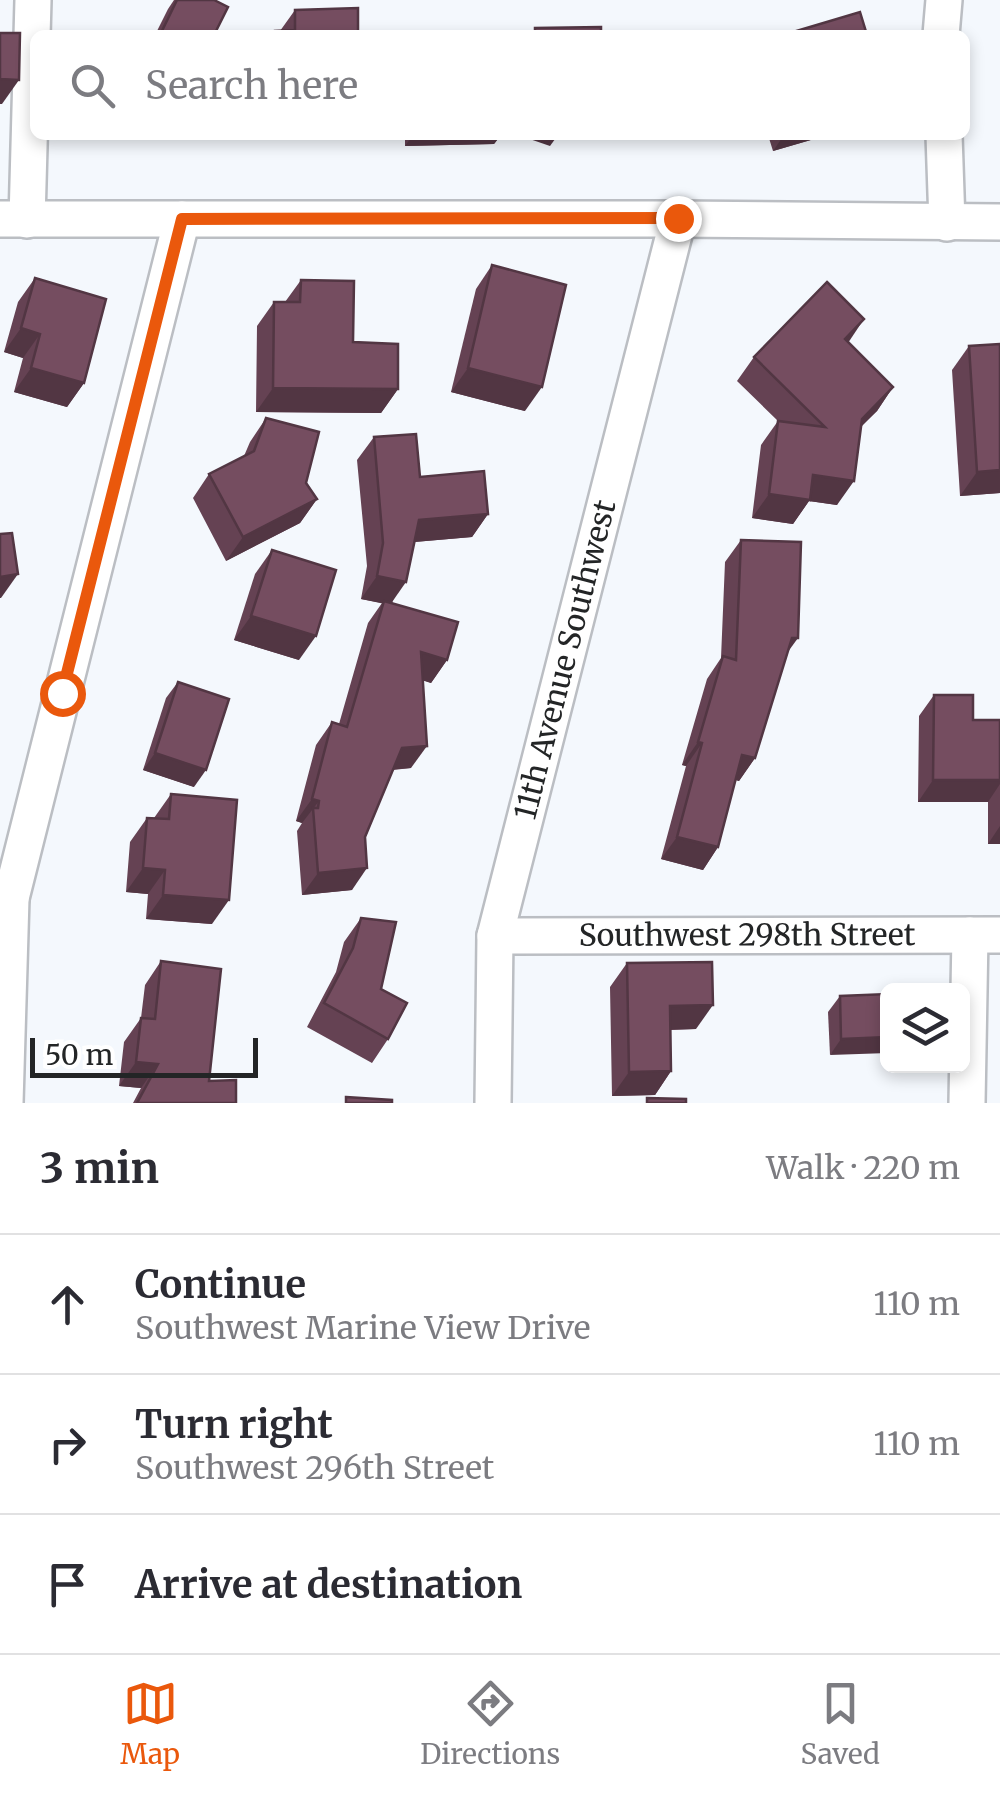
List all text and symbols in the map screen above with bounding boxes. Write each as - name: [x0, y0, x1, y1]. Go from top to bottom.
- search box: [30, 30, 970, 140]
- icon: search: [65, 58, 120, 113]
- text: Search here: [145, 62, 358, 109]
- route end: [656, 196, 702, 242]
- street label: 11th Avenue Southwest: [505, 495, 624, 824]
- route start: [40, 671, 86, 717]
- street label: Southwest 298th Street: [579, 915, 916, 954]
- map controls: [880, 983, 970, 1073]
- button: layers: [880, 983, 970, 1073]
- scale bar: [30, 1033, 258, 1078]
- text: 50 m: [45, 1037, 113, 1073]
- text: 3 min: [40, 1142, 159, 1194]
- text: Walk · 220 m: [766, 1148, 960, 1188]
- text: Continue: [135, 1261, 306, 1308]
- icon: ahead: [40, 1277, 95, 1332]
- text: 110 m: [873, 1284, 960, 1324]
- text: Southwest Marine View Drive: [135, 1308, 590, 1348]
- text: Turn right: [135, 1401, 333, 1448]
- icon: right: [40, 1417, 95, 1472]
- text: 110 m: [873, 1424, 960, 1464]
- text: Southwest 296th Street: [135, 1448, 494, 1488]
- icon: arrive: [40, 1557, 95, 1612]
- text: Arrive at destination: [135, 1561, 522, 1608]
- tab: Map: [120, 1676, 180, 1772]
- tab: Directions: [420, 1676, 560, 1772]
- tab: Saved: [800, 1676, 880, 1772]

